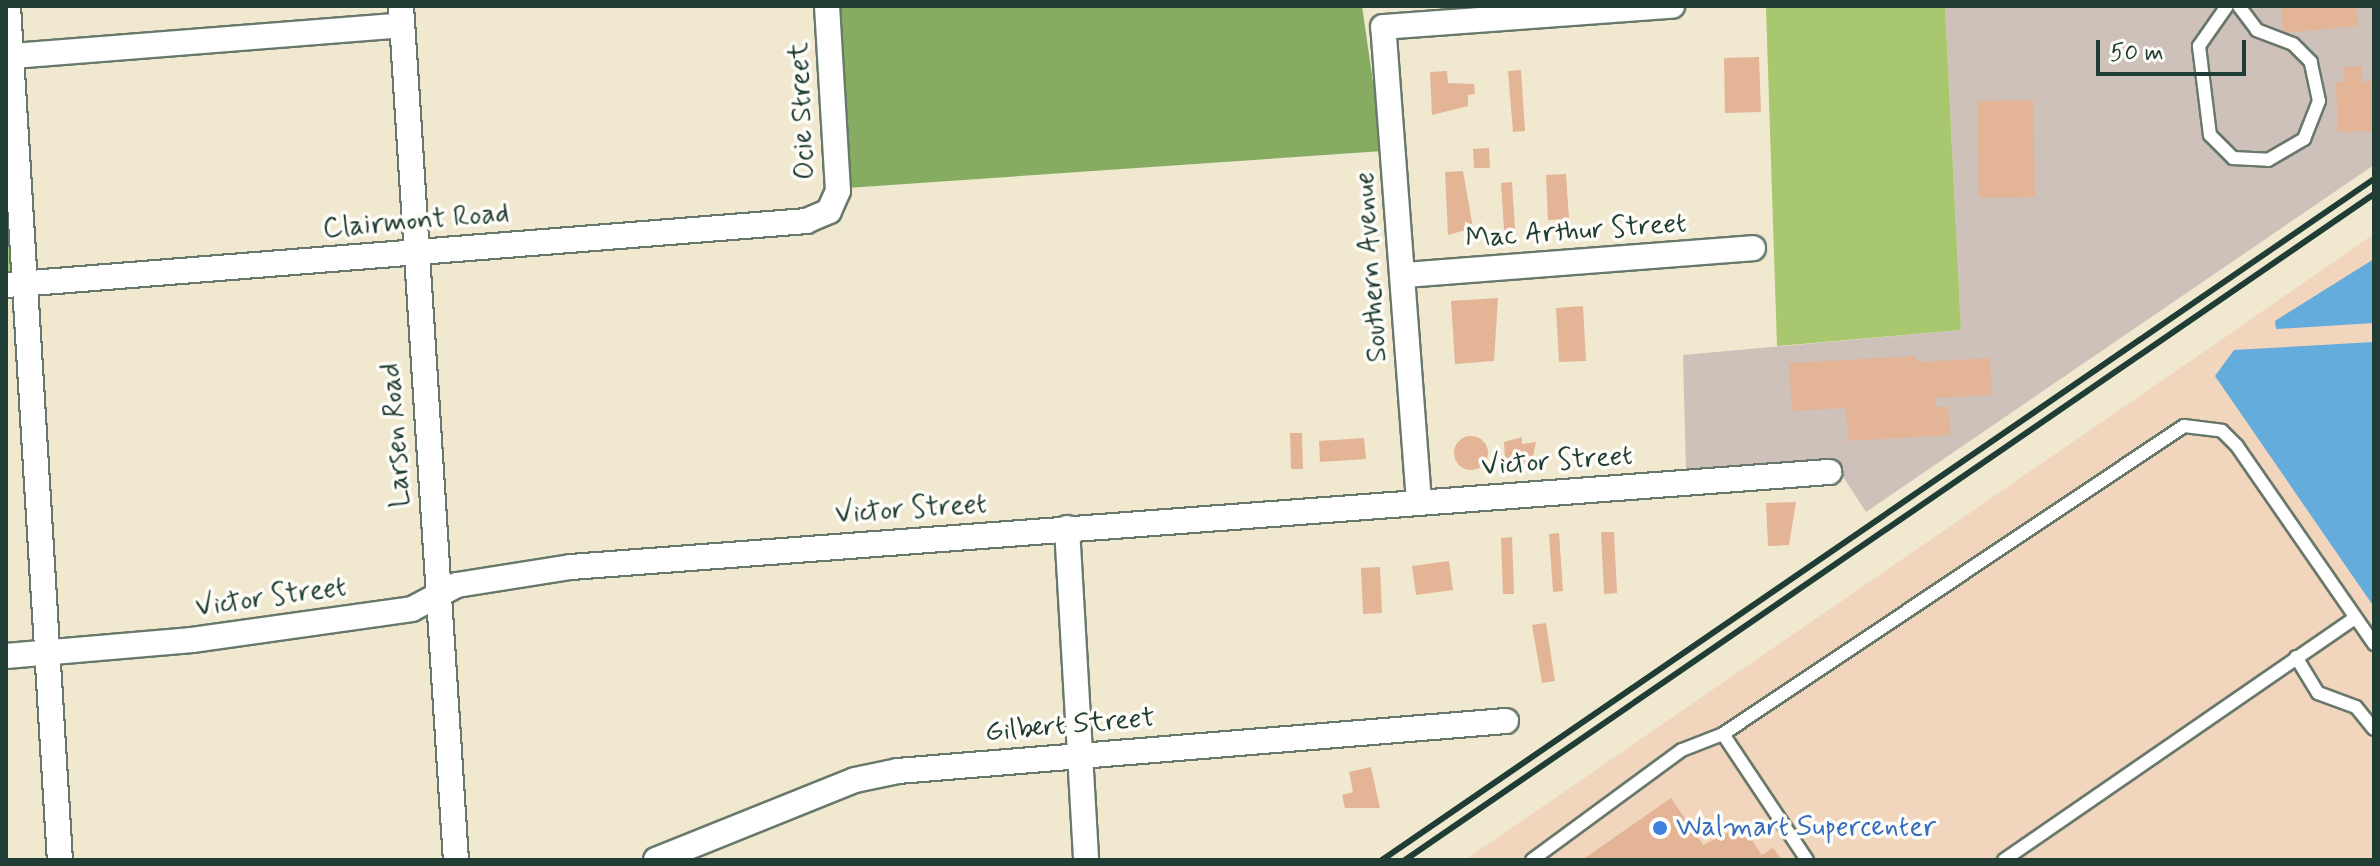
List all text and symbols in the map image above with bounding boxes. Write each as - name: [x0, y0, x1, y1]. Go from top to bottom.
- scale bar: [2100, 24, 2250, 74]
- text: 50 m: [2110, 38, 2164, 69]
- street label: Ocie Street: [783, 41, 823, 181]
- street label: Southern Avenue: [1348, 168, 1396, 366]
- street label: Clairmont Road: [322, 197, 510, 247]
- street label: Mac Arthur Street: [1462, 207, 1690, 257]
- street label: Larsen Road: [375, 362, 419, 508]
- street label: Victor Street: [1478, 440, 1636, 484]
- street label: Victor Street: [832, 488, 990, 532]
- street label: Victor Street: [191, 570, 351, 626]
- street label: Gilbert Street: [985, 702, 1155, 750]
- place label: Walmart Supercenter: [1676, 811, 1941, 845]
- marker: Walmart Supercenter: [1651, 819, 1669, 837]

